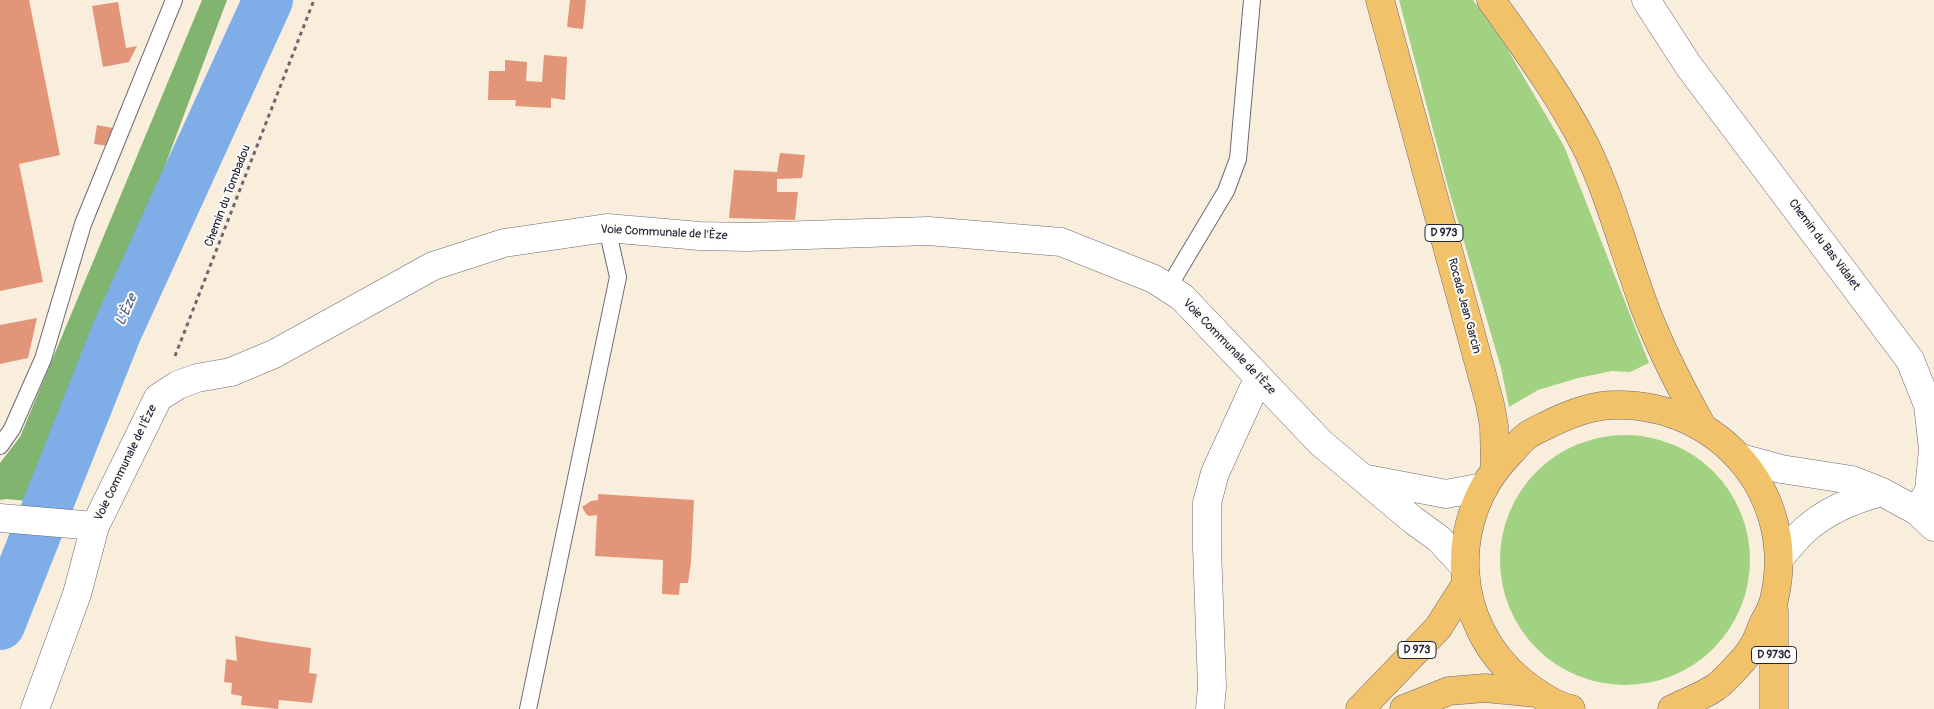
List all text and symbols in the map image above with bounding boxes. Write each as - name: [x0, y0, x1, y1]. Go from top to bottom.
- street label: Chemin du Tombadou: [202, 143, 254, 249]
- street label: Chemin du Bas Vidalet: [1785, 197, 1863, 293]
- street label: Voie Communale de l'Èze: [600, 222, 728, 244]
- road number: D 973: [1425, 224, 1463, 242]
- street label: Rocade Jean Garcin: [1444, 257, 1484, 355]
- water label: L'Èze: [113, 292, 141, 328]
- street label: Voie Communale de l'Èze: [1180, 296, 1278, 398]
- street label: Voie Communale de l'Èze: [92, 403, 160, 523]
- road number: D 973: [1398, 642, 1436, 658]
- road number: D 973C: [1752, 646, 1796, 664]

